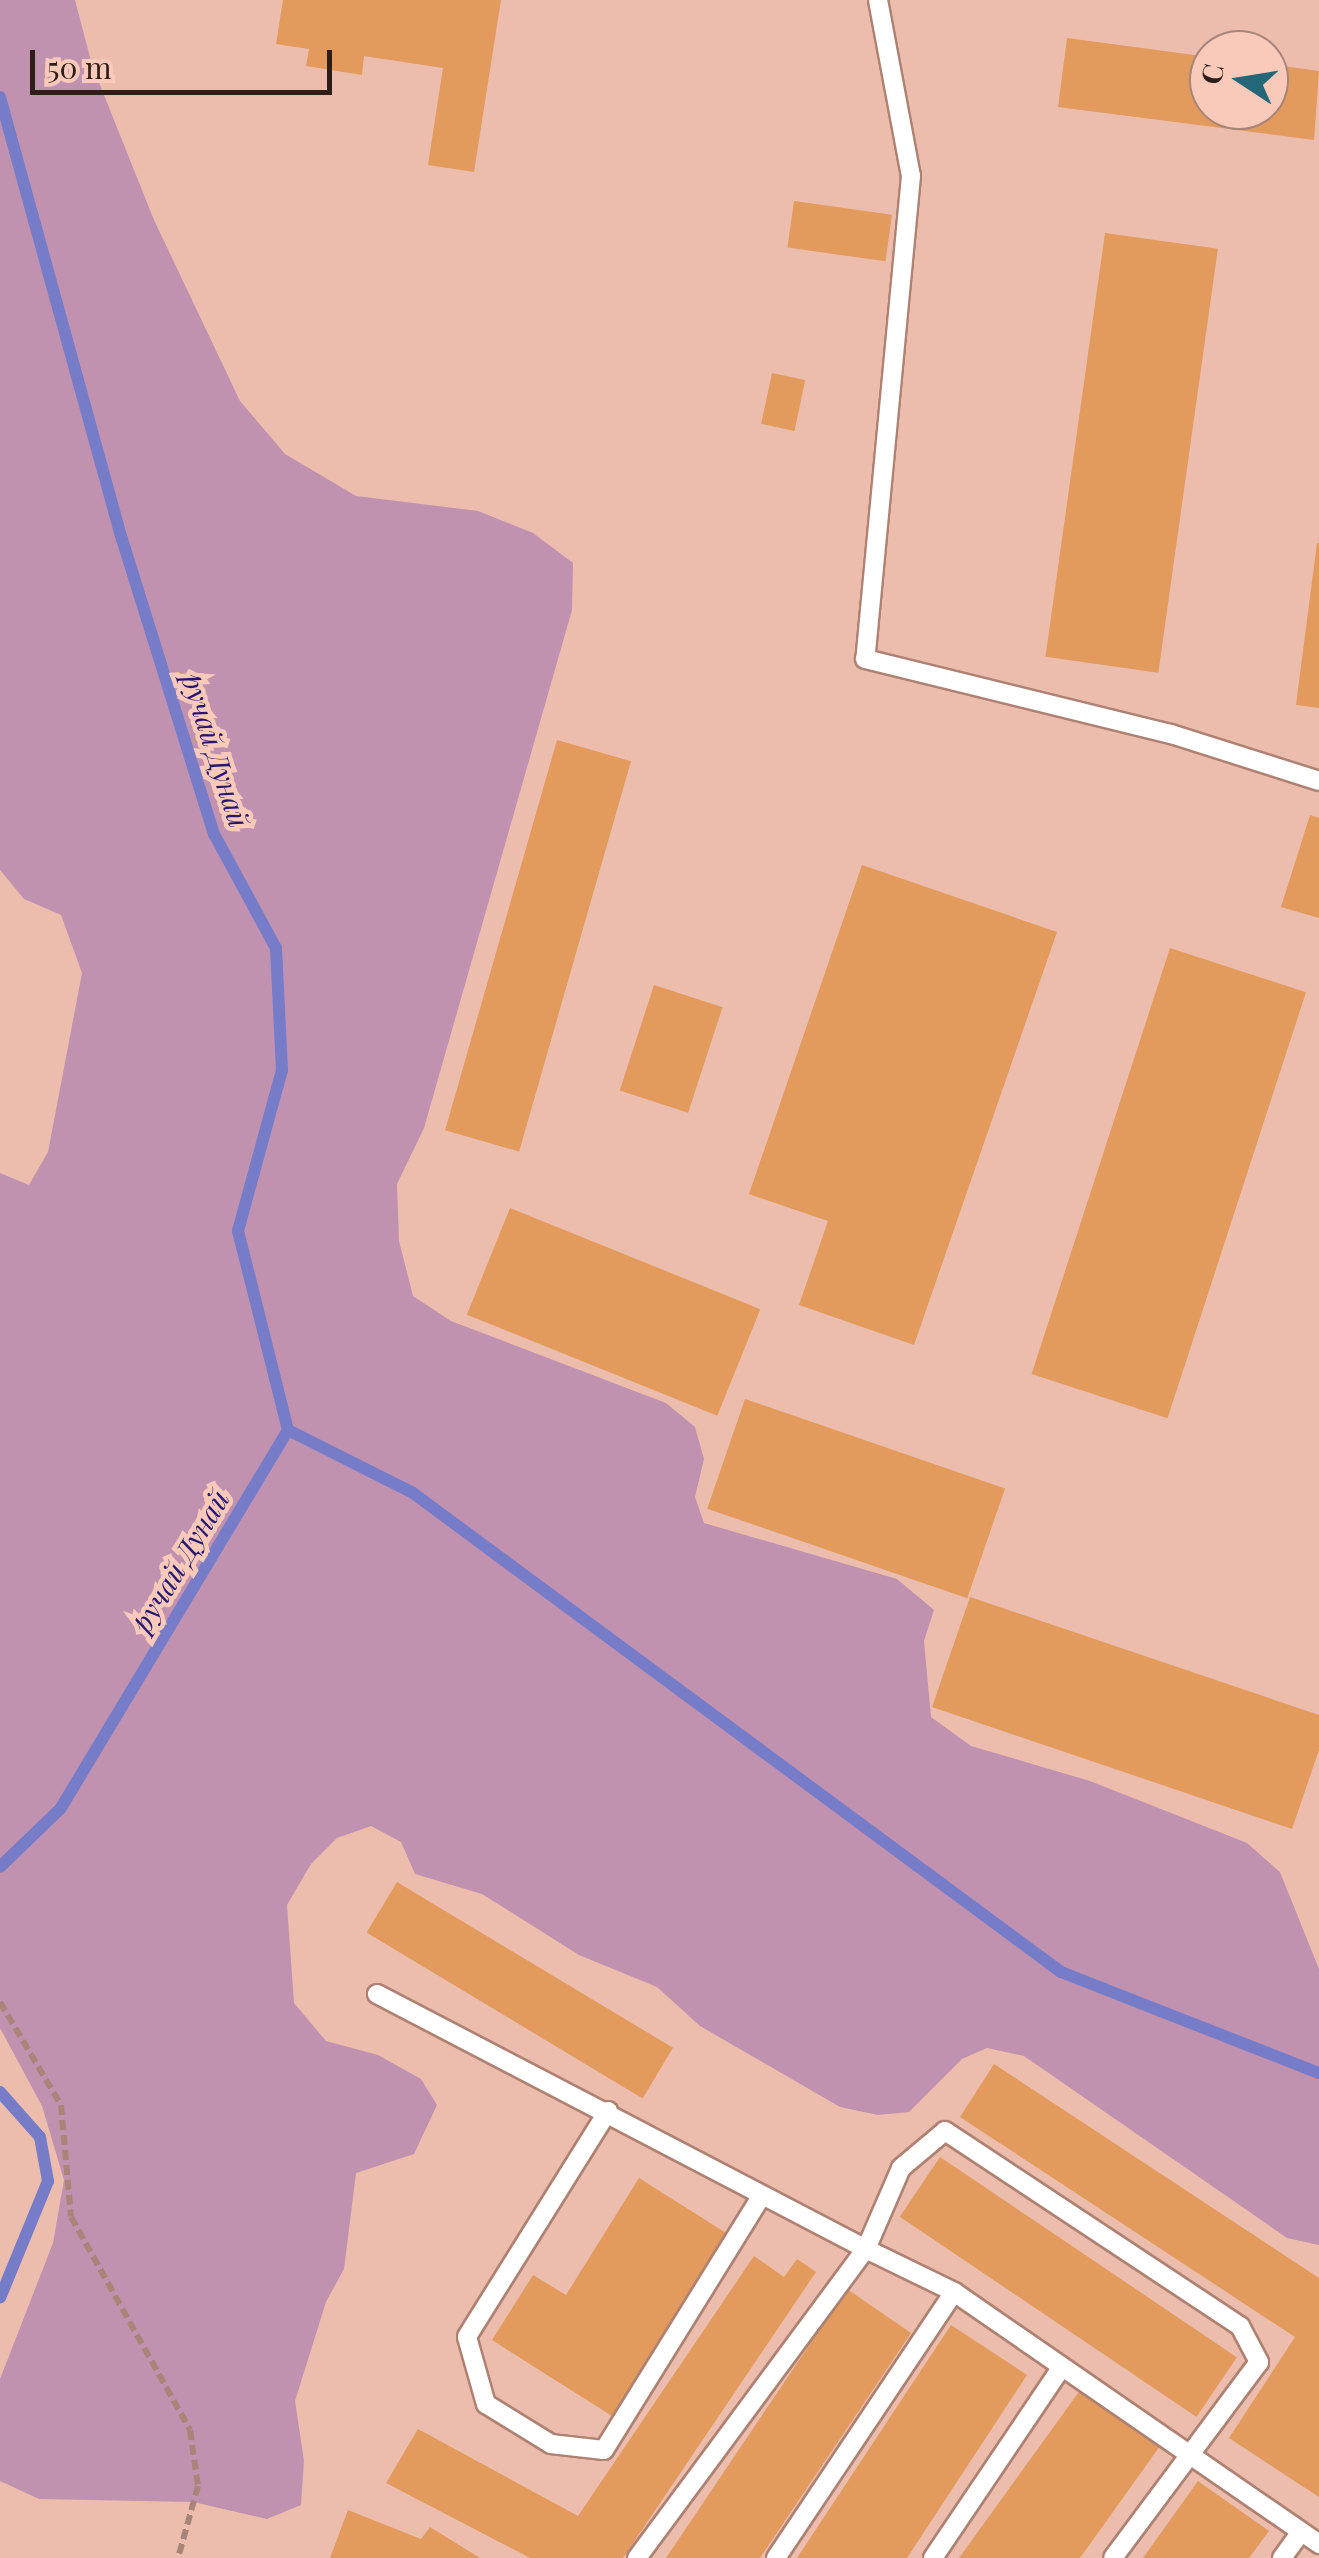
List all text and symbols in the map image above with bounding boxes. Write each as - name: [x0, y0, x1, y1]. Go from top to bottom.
- scale bar: [35, 30, 338, 92]
- north arrow: [1189, 30, 1289, 130]
- text: 50 m: [47, 47, 112, 87]
- text: С: [1191, 61, 1231, 88]
- water label: ручай Дунай: [175, 669, 257, 831]
- water label: ручай Дунай: [124, 1484, 236, 1638]

